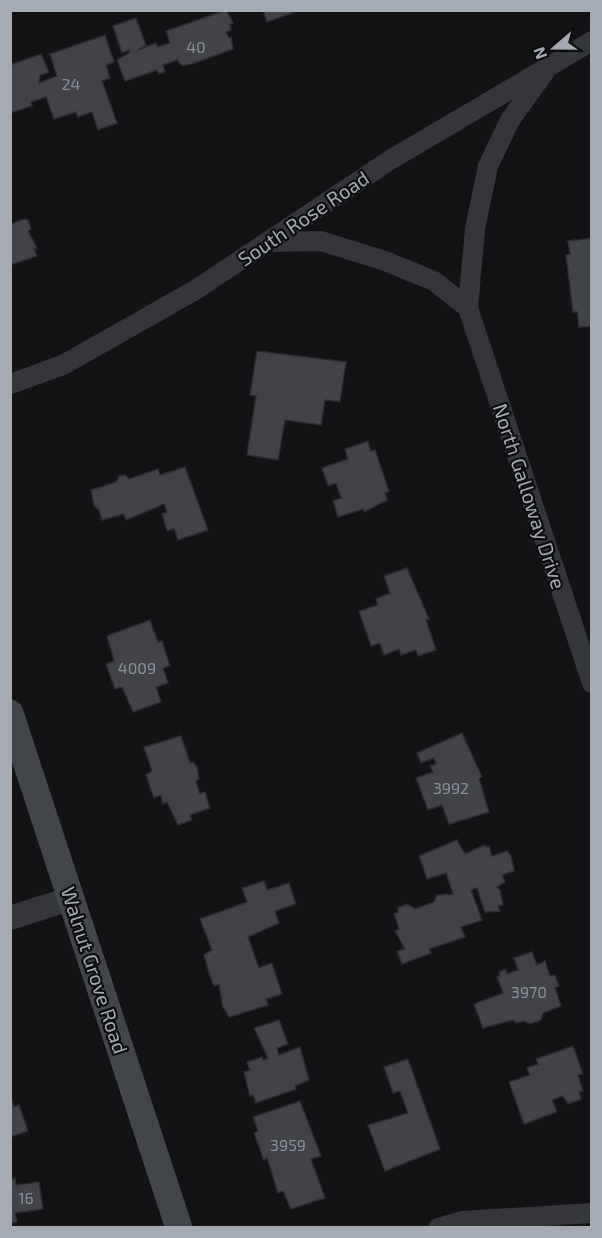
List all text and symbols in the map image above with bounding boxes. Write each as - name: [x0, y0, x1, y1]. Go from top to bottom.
- north arrow: [524, 18, 584, 78]
- house number: 40: [186, 37, 206, 56]
- text: N: [529, 45, 550, 62]
- house number: 24: [62, 74, 81, 93]
- street label: South Rose Road: [233, 165, 373, 271]
- street label: North Galloway Drive: [489, 400, 571, 592]
- house number: 4009: [118, 658, 156, 677]
- house number: 3992: [433, 778, 469, 797]
- street label: Walnut Grove Road: [57, 884, 133, 1056]
- house number: 3970: [511, 982, 547, 1001]
- house number: 3959: [270, 1135, 306, 1154]
- house number: 16: [18, 1188, 34, 1207]

